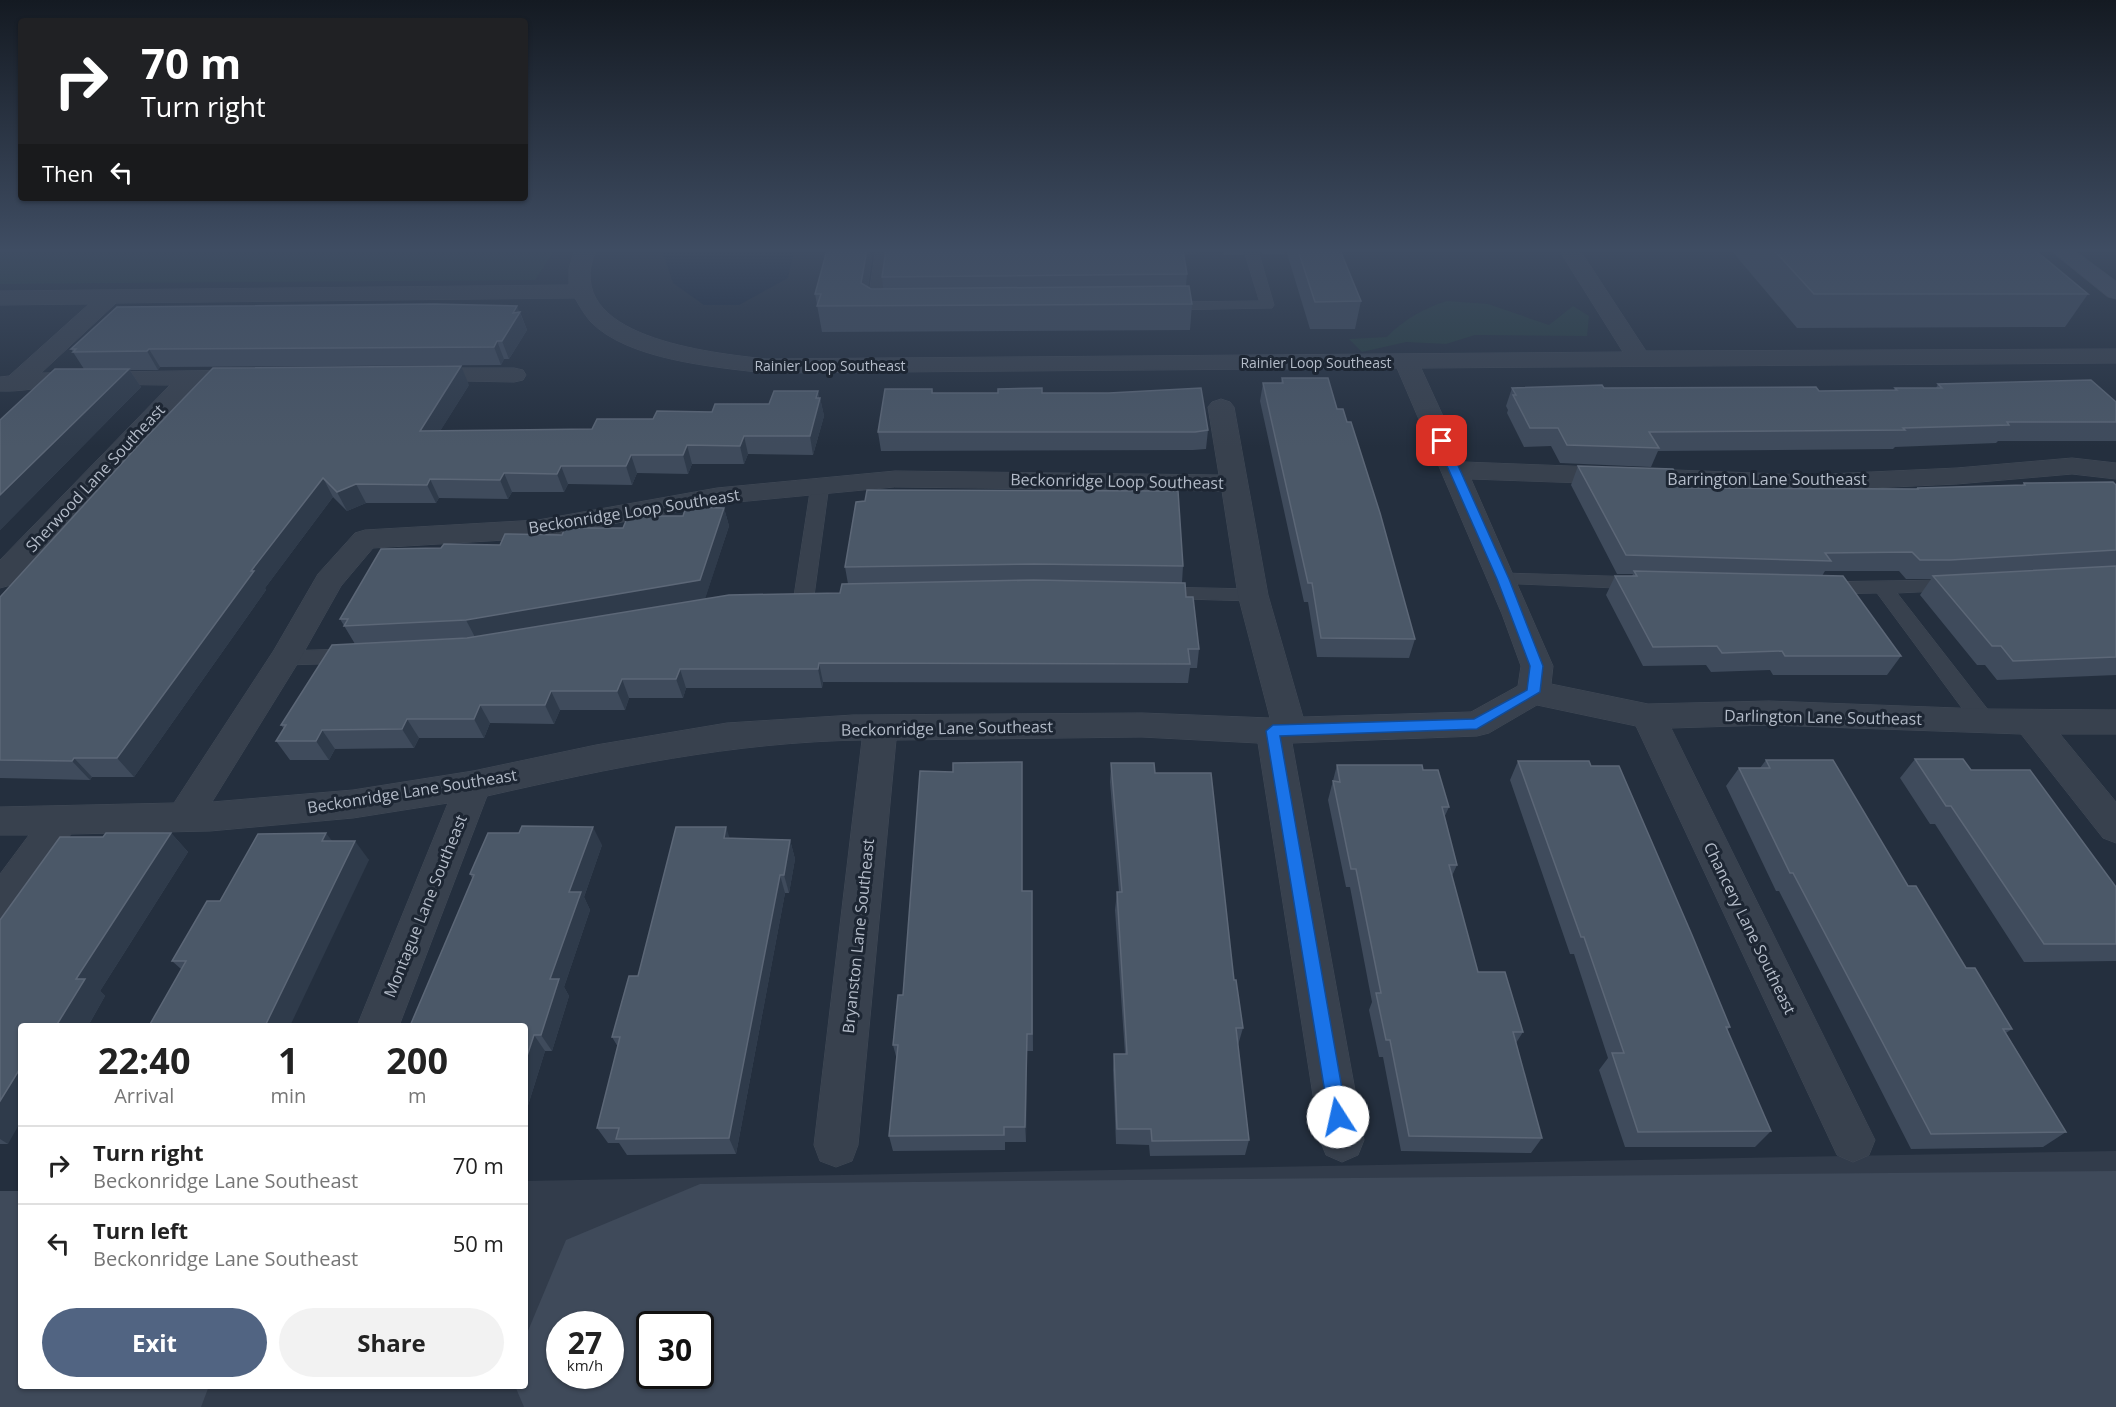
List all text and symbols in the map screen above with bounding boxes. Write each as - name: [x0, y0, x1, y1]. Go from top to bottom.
- text: 70 m: [141, 34, 241, 91]
- icon: right: [42, 42, 120, 120]
- text: Turn right: [141, 88, 266, 125]
- icon: left: [105, 156, 138, 189]
- text: Then: [42, 158, 93, 188]
- street label: Rainier Loop Southeast: [1240, 353, 1392, 372]
- street label: Rainier Loop Southeast: [754, 356, 906, 375]
- street label: Sherwood Lane Southeast: [21, 399, 170, 557]
- pin: [1416, 415, 1467, 466]
- icon: arrive: [1425, 424, 1458, 457]
- street label: Beckonridge Loop Southeast: [1010, 468, 1224, 494]
- street label: Barrington Lane Southeast: [1667, 468, 1867, 490]
- street label: Beckonridge Loop Southeast: [527, 483, 741, 539]
- street label: Darlington Lane Southeast: [1724, 704, 1922, 730]
- street label: Beckonridge Lane Southeast: [841, 715, 1054, 741]
- street label: Beckonridge Lane Southeast: [306, 763, 519, 818]
- street label: Montague Lane Southeast: [378, 811, 472, 1001]
- street label: Bryanston Lane Southeast: [837, 837, 879, 1034]
- street label: Chancery Lane Southeast: [1699, 838, 1801, 1018]
- text: 22:40: [98, 1036, 191, 1085]
- text: 1: [278, 1036, 299, 1085]
- text: 200: [386, 1036, 448, 1085]
- text: Arrival: [114, 1082, 174, 1109]
- text: min: [270, 1082, 306, 1109]
- text: m: [408, 1082, 426, 1109]
- position arrow: [1306, 1085, 1370, 1149]
- text: Turn right: [93, 1137, 204, 1167]
- icon: right: [42, 1149, 75, 1182]
- text: 70 m: [453, 1150, 504, 1180]
- text: Beckonridge Lane Southeast: [93, 1167, 358, 1194]
- text: Turn left: [93, 1215, 188, 1245]
- icon: left: [42, 1227, 75, 1260]
- text: 50 m: [453, 1228, 504, 1258]
- text: Beckonridge Lane Southeast: [93, 1245, 358, 1272]
- button: Exit: [42, 1308, 267, 1377]
- button: Share: [279, 1308, 504, 1377]
- speed limit sign: 30: [636, 1311, 714, 1389]
- text: 27: [568, 1322, 602, 1363]
- text: km/h: [567, 1355, 603, 1375]

